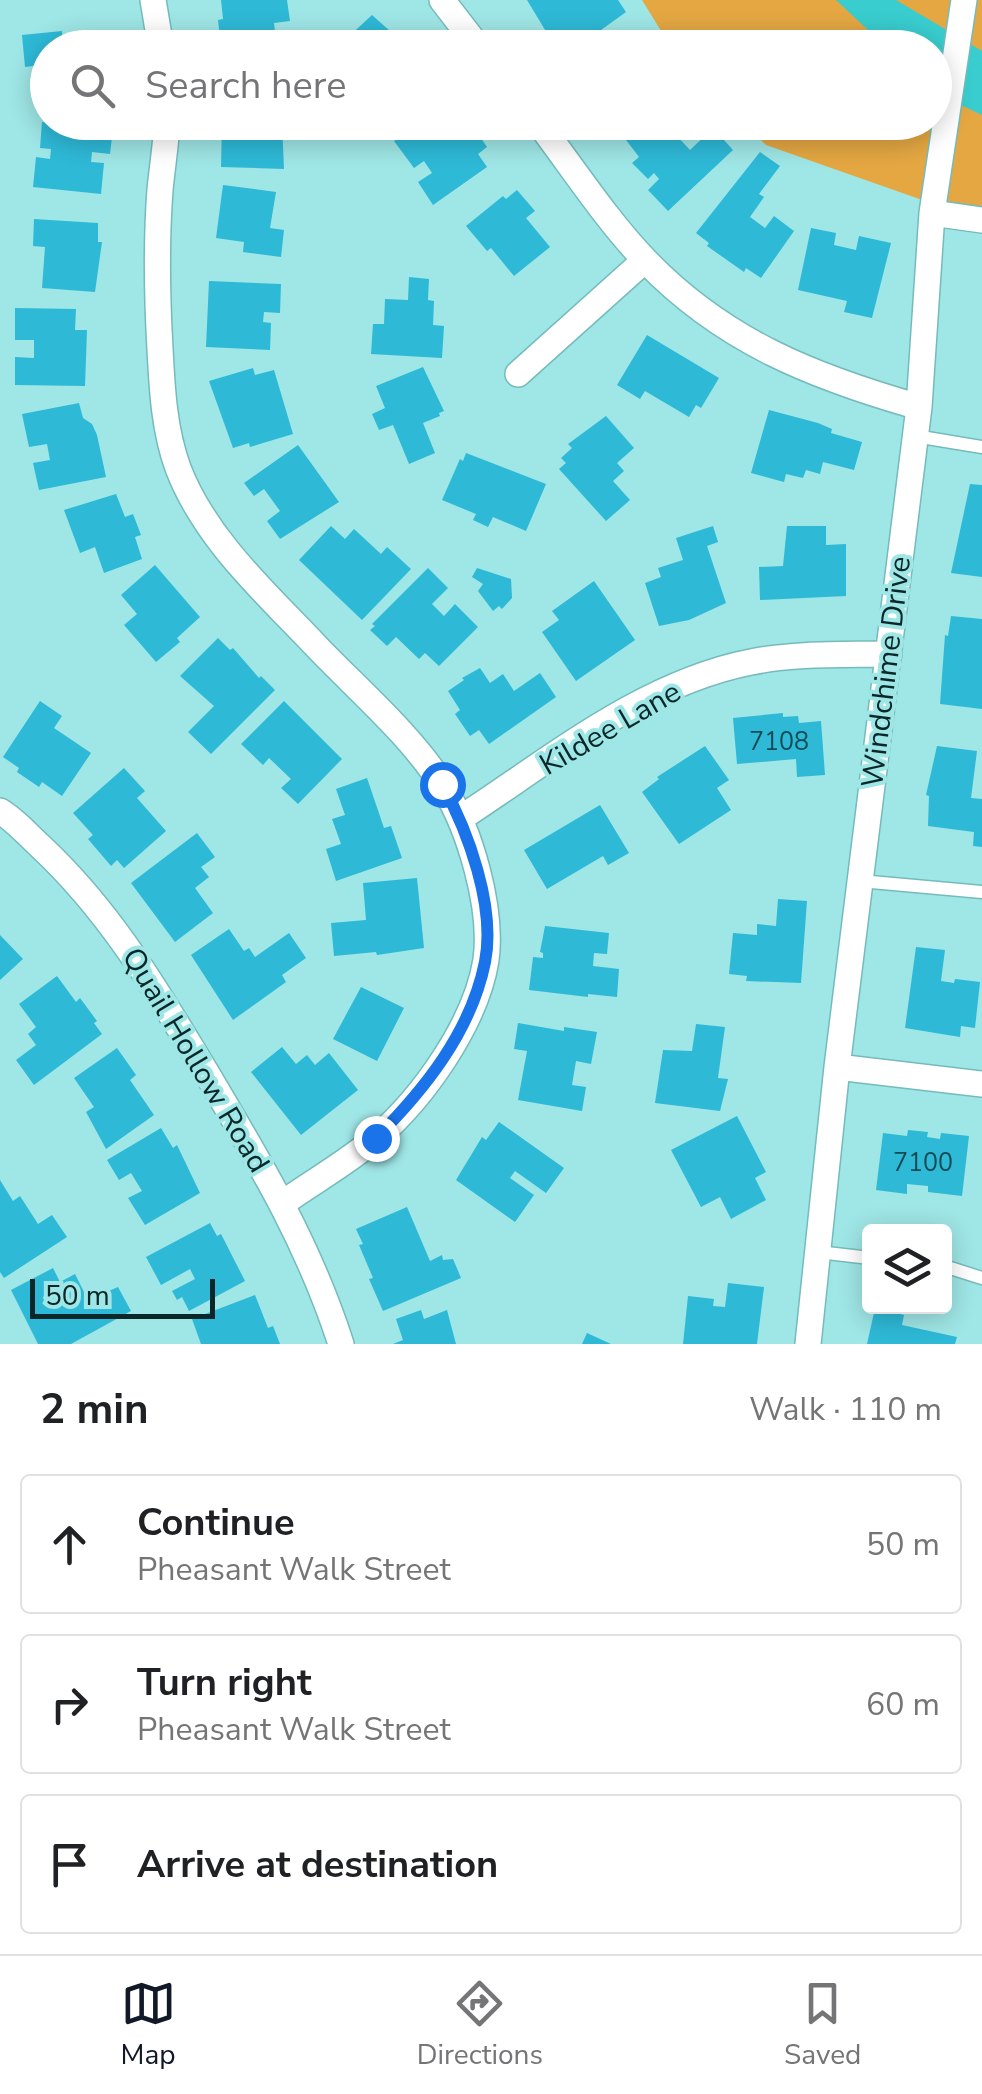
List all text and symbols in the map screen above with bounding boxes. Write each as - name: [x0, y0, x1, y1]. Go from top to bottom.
- search box: [30, 30, 952, 140]
- icon: search: [65, 58, 120, 113]
- text: Search here: [145, 60, 346, 111]
- street label: Windchime Drive: [852, 554, 921, 790]
- street label: Kildee Lane: [532, 671, 688, 785]
- house number: 7108: [749, 725, 809, 759]
- route start: [420, 762, 466, 808]
- street label: Quail Hollow Road: [112, 940, 279, 1180]
- route end: [354, 1116, 400, 1162]
- house number: 7100: [893, 1146, 953, 1180]
- map controls: [862, 1224, 952, 1314]
- button: layers: [862, 1224, 952, 1314]
- scale bar: [30, 1274, 215, 1318]
- text: 50 m: [45, 1277, 110, 1315]
- text: 2 min: [40, 1381, 149, 1438]
- text: Walk · 110 m: [749, 1388, 942, 1431]
- text: Continue: [137, 1497, 295, 1548]
- icon: ahead: [42, 1517, 97, 1572]
- text: 50 m: [866, 1523, 940, 1566]
- text: Pheasant Walk Street: [137, 1548, 451, 1591]
- text: Turn right: [137, 1657, 312, 1708]
- icon: right: [42, 1677, 97, 1732]
- text: 60 m: [866, 1683, 940, 1726]
- text: Pheasant Walk Street: [137, 1708, 451, 1751]
- icon: arrive: [42, 1837, 97, 1892]
- text: Arrive at destination: [137, 1839, 498, 1890]
- tab: Map: [121, 1976, 176, 2074]
- tab: Directions: [417, 1976, 543, 2074]
- tab: Saved: [784, 1976, 861, 2074]

